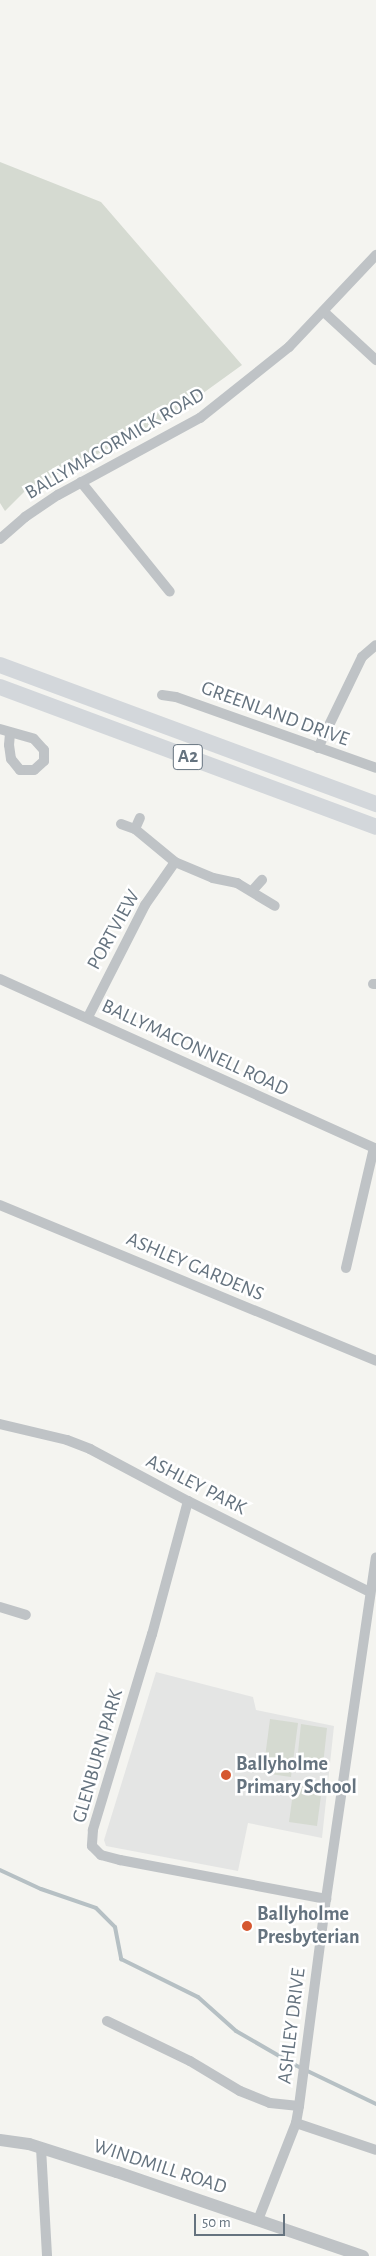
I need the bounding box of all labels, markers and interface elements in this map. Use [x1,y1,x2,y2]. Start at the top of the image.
street label: BALLYMACORMICK ROAD [21,383,209,505]
street label: GREENLAND DRIVE [198,676,352,752]
road number: A2 [172,740,204,774]
street label: PORTVIEW [82,886,146,974]
street label: BALLYMACONNELL ROAD [98,994,292,1102]
street label: ASHLEY GARDENS [123,1227,267,1307]
street label: ASHLEY PARK [142,1449,250,1521]
street label: GLENBURN PARK [67,1686,129,1826]
place label: Ballyholme Primary School [236,1752,357,1799]
marker: Ballyholme Primary School [220,1769,232,1781]
place label: Ballyholme Presbyterian [257,1902,359,1949]
marker: Ballyholme Presbyterian [241,1920,253,1932]
street label: ASHLEY DRIVE [273,1967,311,2085]
street label: WINDMILL ROAD [90,2134,230,2200]
scale bar [196,2204,287,2236]
text: 50 m [202,2215,231,2230]

